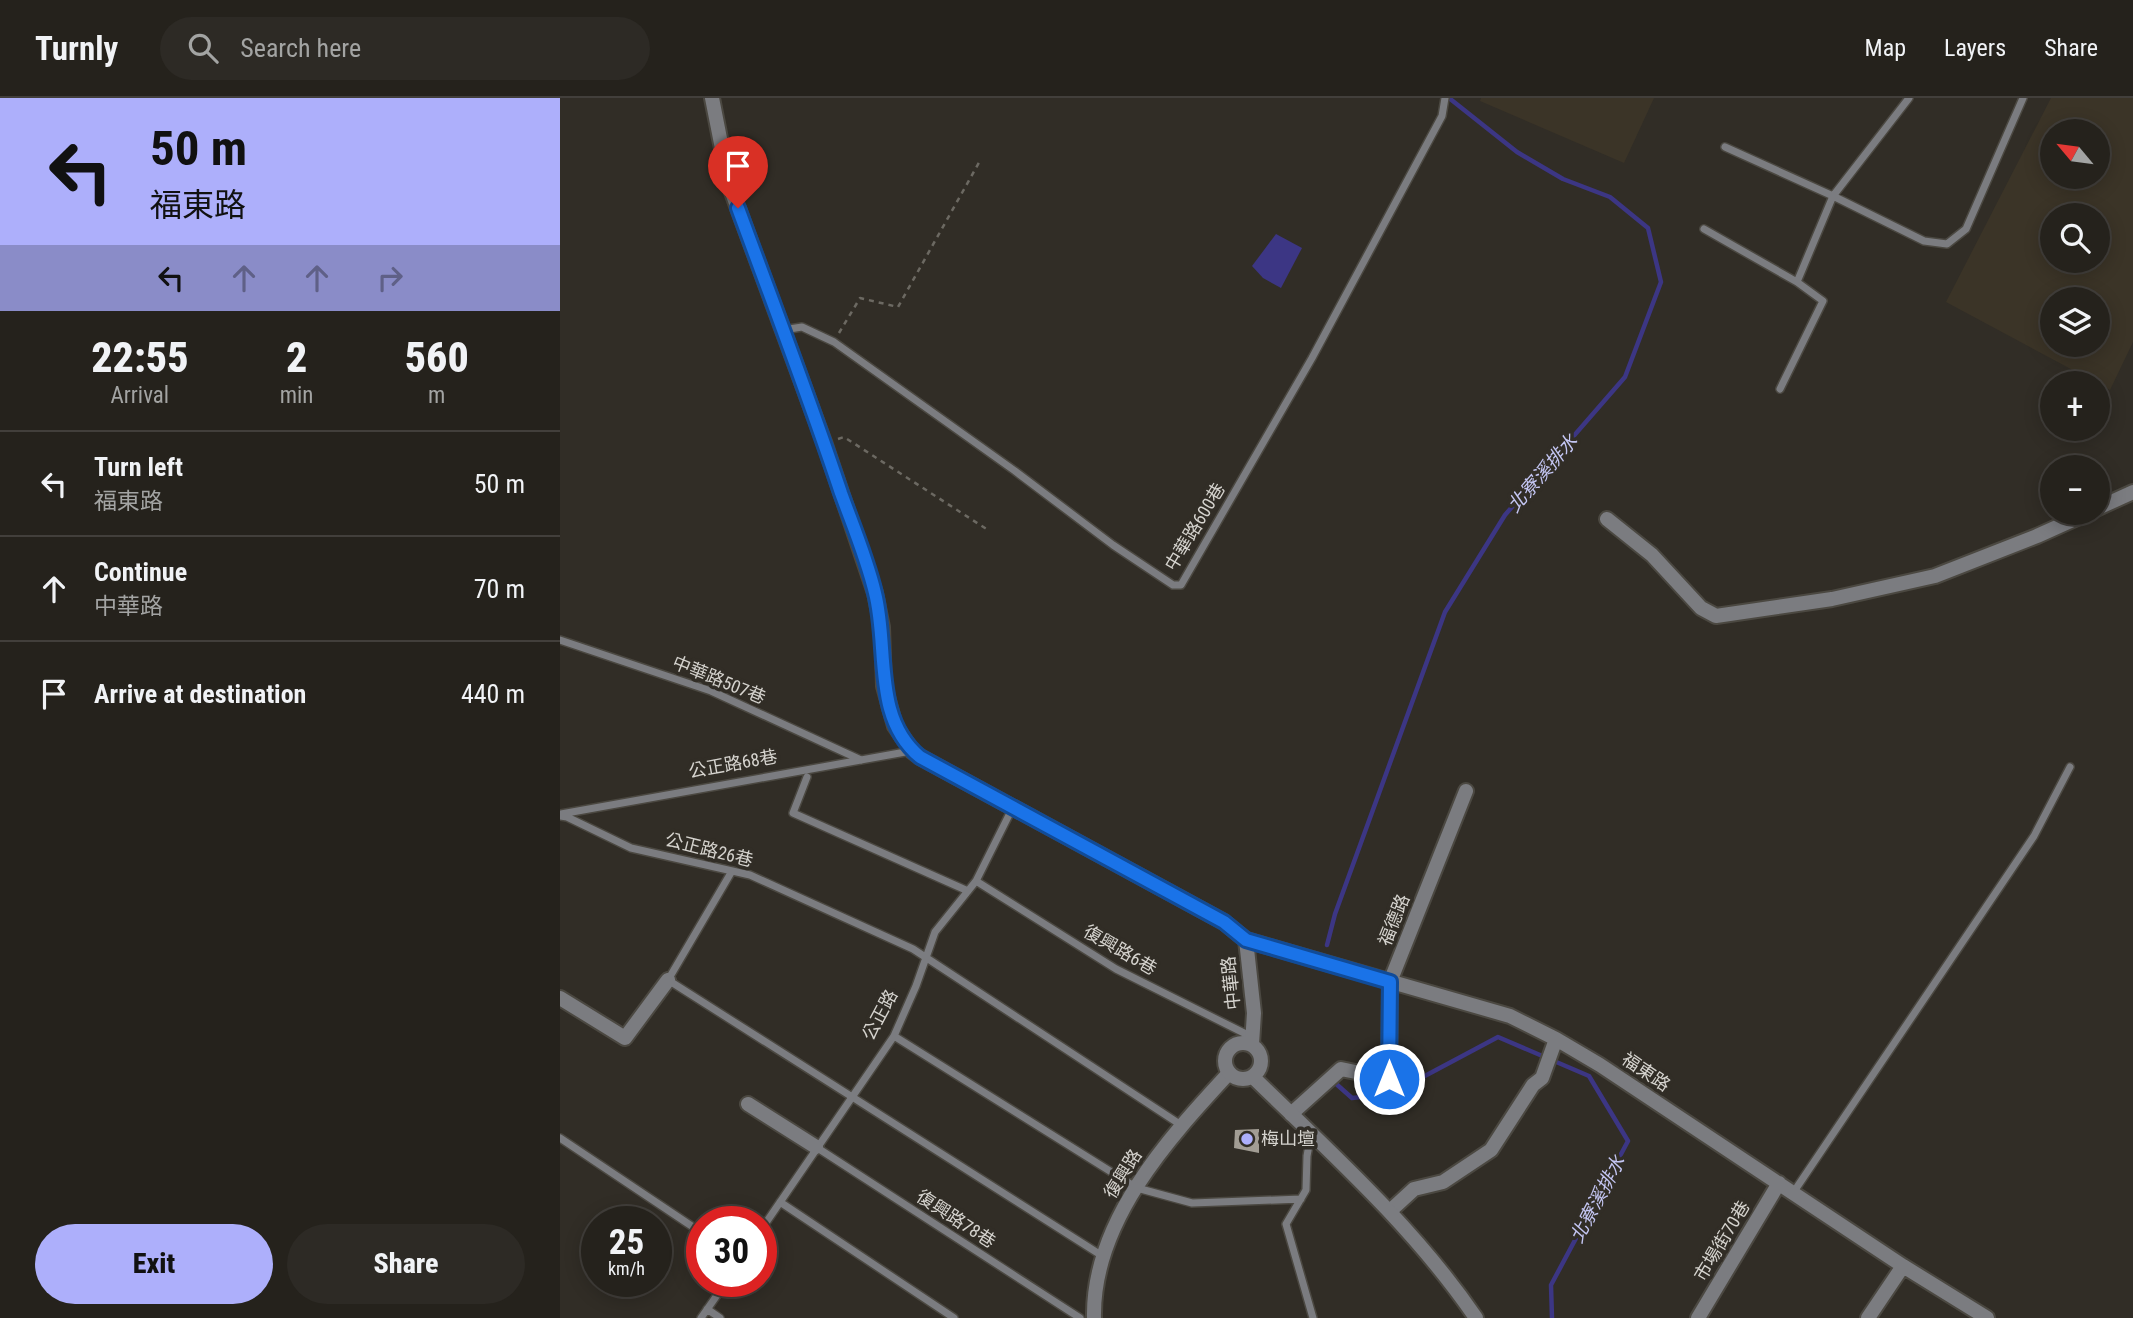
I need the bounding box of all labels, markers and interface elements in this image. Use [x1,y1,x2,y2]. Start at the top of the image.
search box [160,17,650,80]
text: Turnly [35,29,118,68]
icon: search [184,29,222,67]
text: Search here [240,33,361,63]
text: Map [1865,34,1906,62]
text: Layers [1944,34,2006,62]
text: Share [2044,34,2098,62]
north arrow [2040,119,2110,189]
map controls [2040,119,2110,525]
text: 50 m [150,120,247,177]
icon: left [35,126,126,217]
pin [708,136,768,208]
icon: arrive [719,147,757,185]
text: 福東路 [150,186,246,224]
button: search [2040,203,2110,273]
icon: left [152,259,190,297]
icon: ahead [225,259,263,297]
icon: ahead [298,259,336,297]
icon: right [371,259,409,297]
button: layers [2040,287,2110,357]
text: 22:55 [91,333,188,382]
text: 2 [286,333,307,382]
text: 560 [405,333,469,382]
button: + [2040,371,2110,441]
text: Arrival [111,382,169,409]
text: min [280,382,313,409]
text: m [428,382,445,409]
water label: 北寮溪排水 [1503,429,1583,517]
text: Turn left [94,452,183,482]
button: − [2040,455,2110,525]
icon: left [35,465,73,503]
text: 50 m [474,469,525,499]
street label: 中華路600巷 [1160,479,1229,574]
text: 福東路 [94,488,163,515]
text: Continue [94,557,187,587]
icon: ahead [35,570,73,608]
text: 70 m [474,574,525,604]
text: 中華路 [94,593,163,620]
street label: 中華路507巷 [670,651,769,708]
icon: arrive [35,675,73,713]
text: Arrive at destination [94,679,306,709]
text: 440 m [461,679,525,709]
street label: 公正路68巷 [687,745,779,782]
street label: 公正路26巷 [663,828,755,871]
street label: 福德路 [1374,891,1413,949]
street label: 復興路6巷 [1080,920,1161,979]
street label: 中華路 [1217,955,1244,1011]
street label: 公正路 [858,986,902,1044]
position arrow [1352,1042,1426,1116]
street label: 福東路 [1618,1048,1675,1095]
place label: 梅山壇 [1261,1128,1315,1149]
marker: 梅山壇 [1239,1131,1255,1147]
street label: 復興路 [1099,1145,1146,1202]
water label: 北寮溪排水 [1565,1151,1630,1247]
street label: 復興路78巷 [913,1185,1000,1252]
street label: 市場街70巷 [1689,1197,1754,1285]
speed limit sign: 30 [686,1206,777,1297]
text: 25 [609,1222,644,1263]
button: Exit [35,1224,273,1304]
button: Share [287,1224,525,1304]
text: km/h [608,1258,645,1279]

